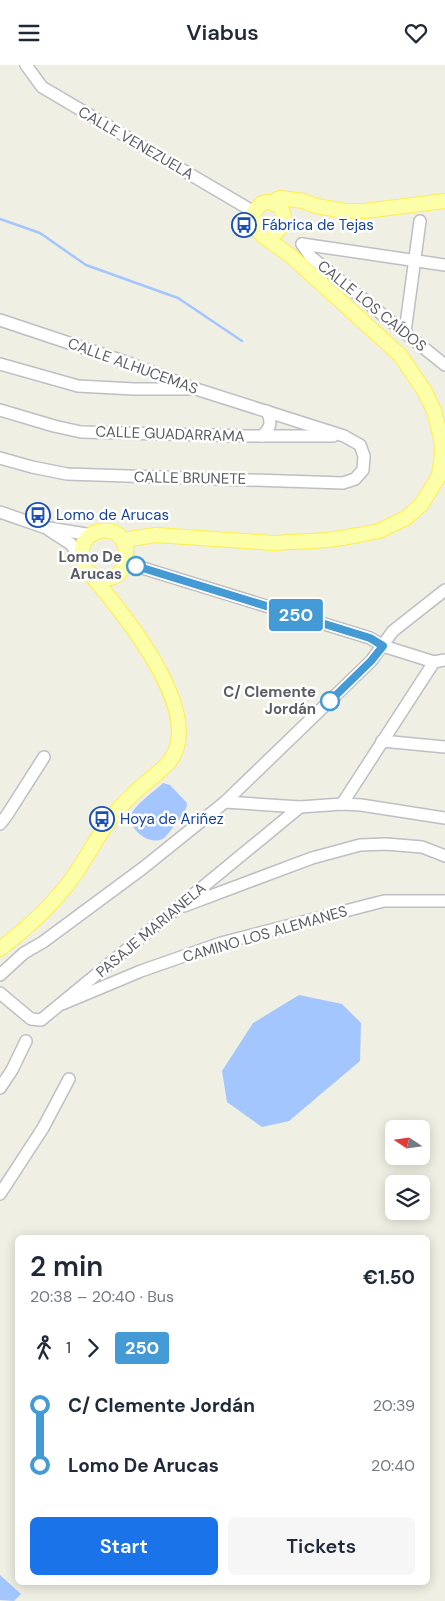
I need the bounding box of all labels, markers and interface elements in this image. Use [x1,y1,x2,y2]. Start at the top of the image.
text: Viabus [186,18,259,47]
icon: menu [15,19,43,47]
icon: heart [402,19,430,47]
street label: CALLE VENEZUELA [75,102,197,184]
bus stop icon: Fábrica de Tejas [231,212,257,238]
place label: Fábrica de Tejas [262,215,374,235]
street label: CALLE LOS CAÍDOS [313,256,431,356]
street label: CALLE ALHUCEMAS [65,333,201,399]
street label: CALLE GUADARRAMA [95,421,245,447]
street label: CALLE BRUNETE [134,467,246,489]
bus stop icon: Lomo de Arucas [25,502,51,528]
place label: Lomo de Arucas [56,505,169,525]
place label: Lomo De Arucas [58,547,122,584]
marker: Lomo De Arucas [126,556,146,576]
line badge: 250 [267,599,325,631]
text: 250 [279,603,313,627]
place label: C/ Clemente Jordán [223,682,316,719]
marker: C/ Clemente Jordán [320,691,340,711]
bus stop icon: Hoya de Ariñez [89,806,115,832]
place label: Hoya de Ariñez [120,809,224,829]
street label: PASAJE MARIANELA [92,878,210,982]
street label: CAMINO LOS ALEMANES [180,901,350,967]
north arrow [385,1120,430,1165]
map controls [385,1120,430,1220]
button: layers [385,1175,430,1220]
text: 2 min [30,1248,103,1285]
text: €1.50 [363,1265,415,1290]
text: 20:38 – 20:40 · Bus [30,1286,174,1307]
icon: walk [30,1334,58,1362]
icon: forward [79,1334,107,1362]
text: 250 [125,1336,159,1360]
text: 1 [66,1337,71,1358]
text: C/ Clemente Jordán [68,1393,255,1418]
text: 20:39 [373,1395,415,1416]
text: Lomo De Arucas [68,1453,219,1478]
text: 20:40 [371,1455,415,1476]
button: Start [30,1517,218,1575]
button: Tickets [228,1517,415,1575]

